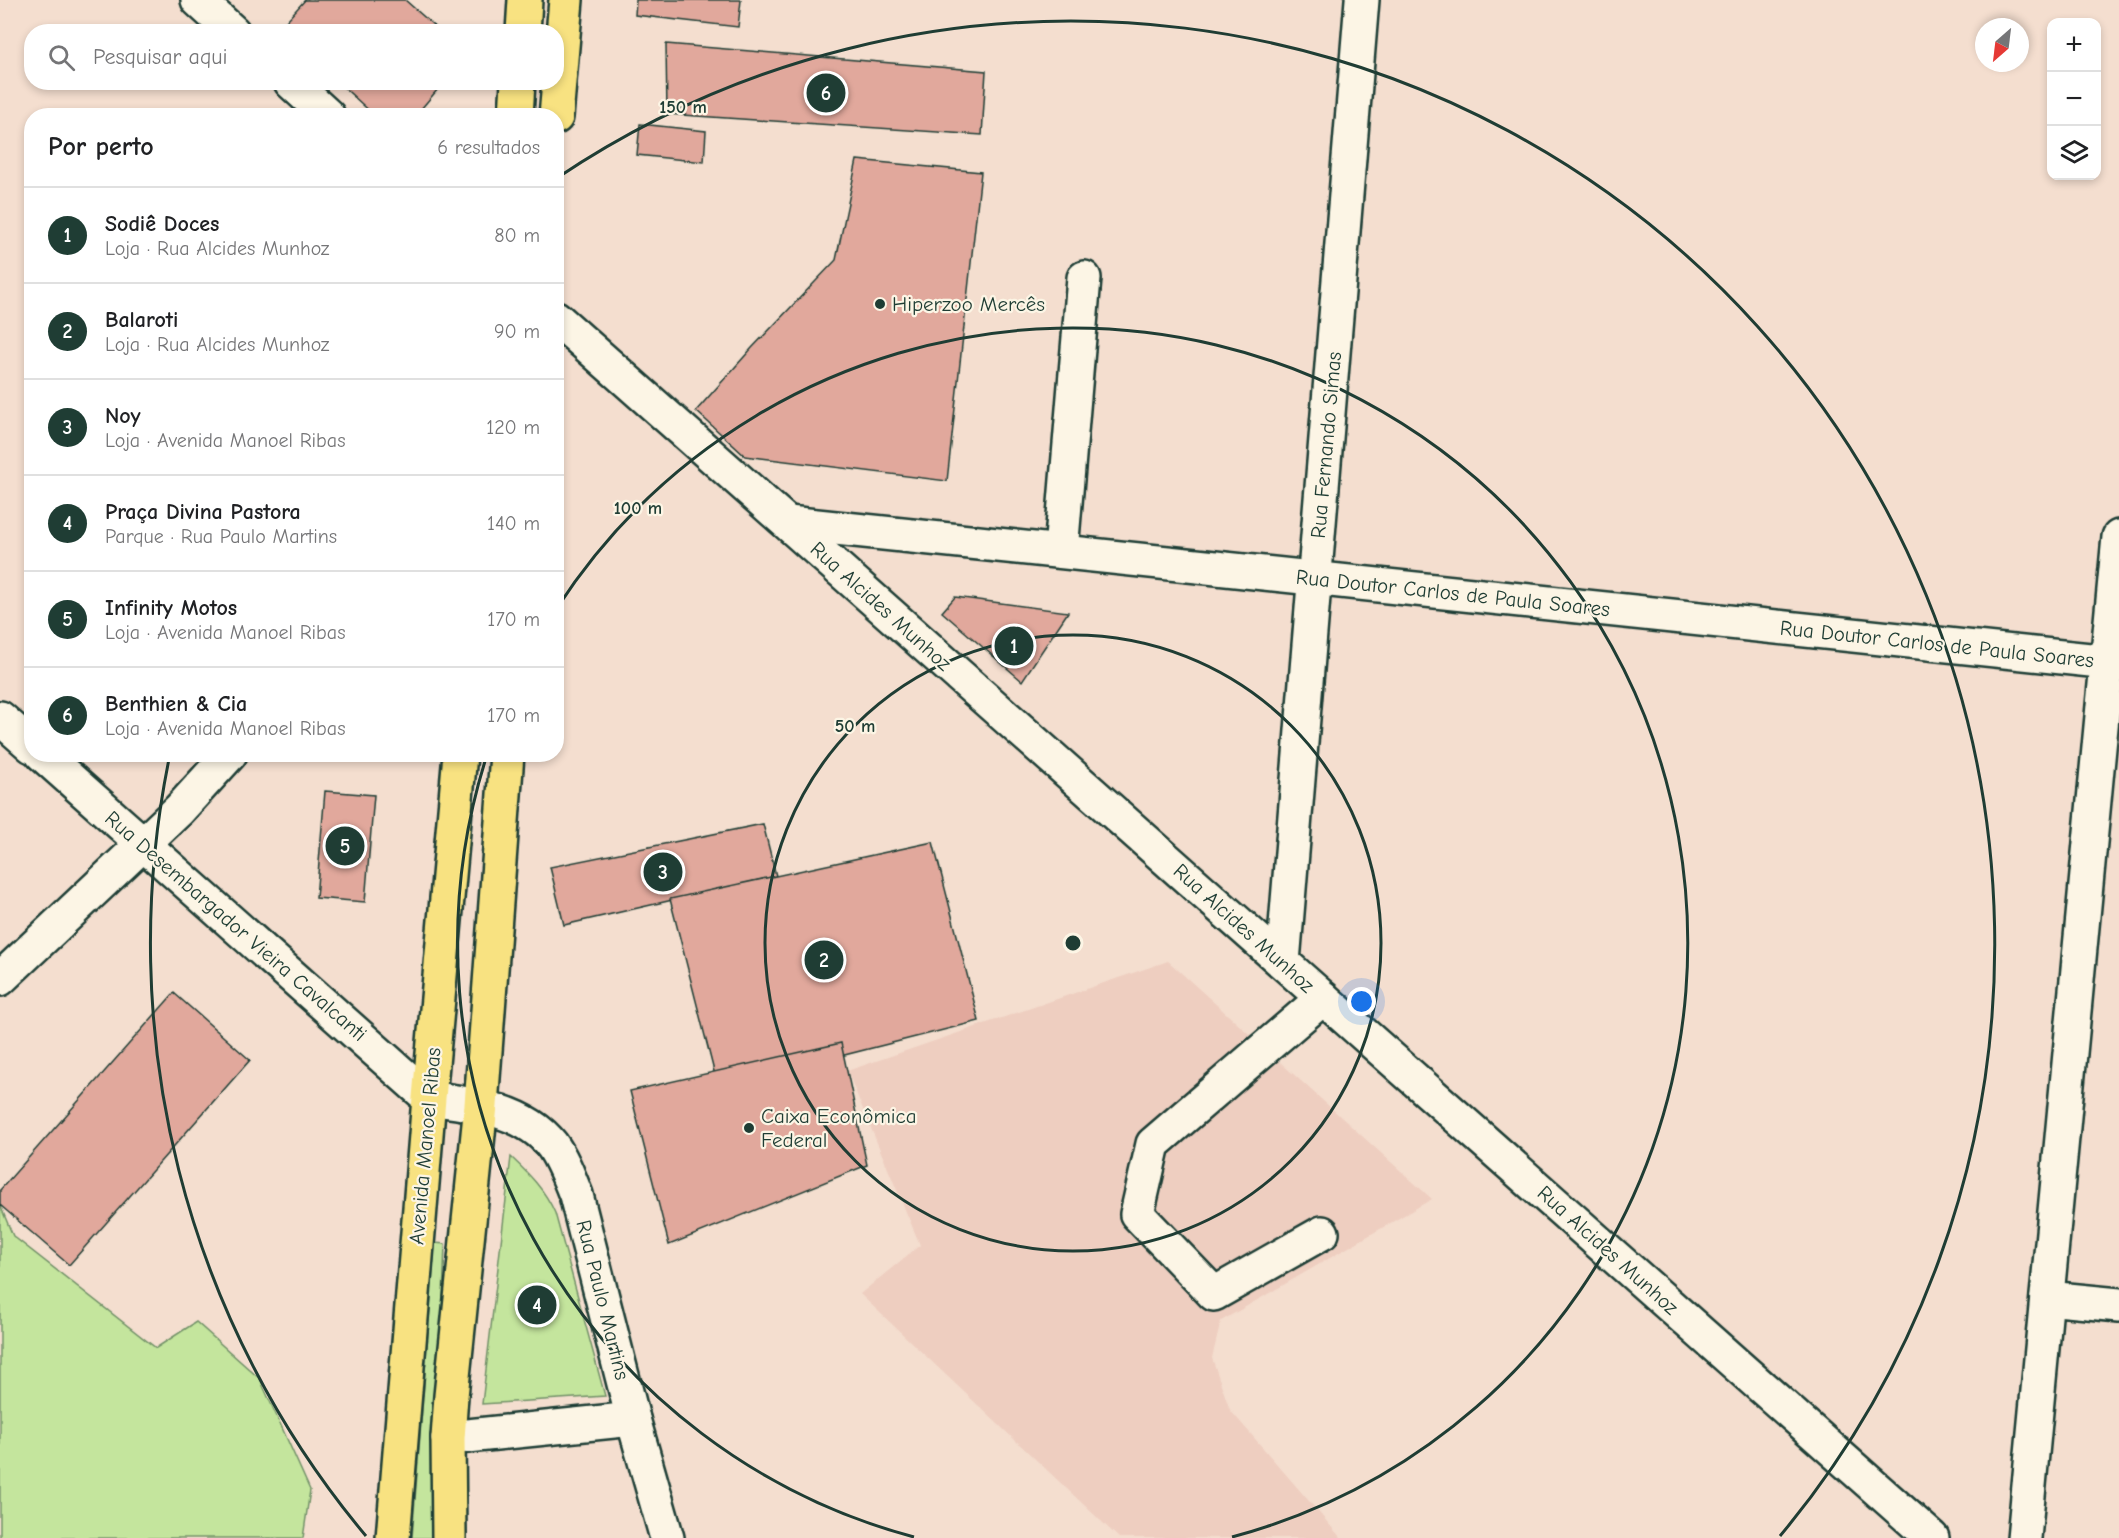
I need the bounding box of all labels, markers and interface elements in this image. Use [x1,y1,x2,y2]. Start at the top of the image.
north arrow [1975,18,2029,72]
map controls [2047,18,2101,180]
button: + [2047,18,2101,72]
search box [24,24,564,90]
icon: search [45,41,78,74]
text: Pesquisar aqui [93,44,228,70]
pin: 6 [806,70,846,116]
button: − [2047,72,2101,126]
text: 150 m [659,97,707,118]
button: layers [2047,126,2101,180]
text: Por perto [48,132,154,162]
text: 6 resultados [437,136,540,159]
text: Sodiê Doces [105,211,219,237]
text: 1 [64,224,71,247]
text: 80 m [494,224,540,247]
text: Loja · Rua Alcides Munhoz [105,237,329,260]
place label: Hiperzoo Mercês [892,292,1045,316]
marker: Hiperzoo Mercês [873,297,887,311]
text: Balaroti [105,307,178,333]
text: 2 [63,320,72,343]
text: 90 m [494,320,540,343]
text: Loja · Rua Alcides Munhoz [105,333,329,356]
street label: Rua Fernando Simas [1306,351,1346,539]
text: Noy [105,403,141,429]
text: 3 [63,416,72,439]
text: 120 m [486,416,540,439]
text: Loja · Avenida Manoel Ribas [105,429,345,452]
text: 100 m [614,498,662,519]
text: Praça Divina Pastora [105,499,301,525]
text: 4 [63,512,72,535]
text: 140 m [487,512,540,535]
text: Parque · Rua Paulo Martins [105,525,337,548]
street label: Rua Alcides Munhoz [806,537,956,675]
street label: Rua Doutor Carlos de Paula Soares [1295,565,1611,621]
text: Infinity Motos [105,595,237,621]
text: 5 [62,608,73,631]
text: 170 m [487,608,540,631]
street label: Rua Doutor Carlos de Paula Soares [1779,616,2095,672]
text: Loja · Avenida Manoel Ribas [105,621,345,644]
pin: 1 [994,624,1034,668]
text: Benthien & Cia [105,691,247,717]
text: 6 [62,704,73,727]
text: 170 m [487,704,540,727]
text: 50 m [835,716,875,737]
text: Loja · Avenida Manoel Ribas [105,717,345,740]
street label: Rua Desembargador Vieira Cavalcanti [100,806,372,1046]
pin: 5 [326,824,364,868]
pin: 3 [644,850,682,894]
street label: Rua Alcides Munhoz [1169,859,1319,997]
centre of rings [1063,933,1083,953]
pin: 2 [804,938,844,982]
your location [1347,987,1376,1016]
street label: Avenida Manoel Ribas [404,1046,446,1246]
place label: Caixa Econômica Federal [761,1104,917,1152]
marker: Caixa Econômica Federal [742,1121,756,1135]
street label: Rua Alcides Munhoz [1533,1181,1683,1319]
street label: Rua Paulo Martins [571,1217,635,1383]
pin: 4 [518,1282,556,1328]

